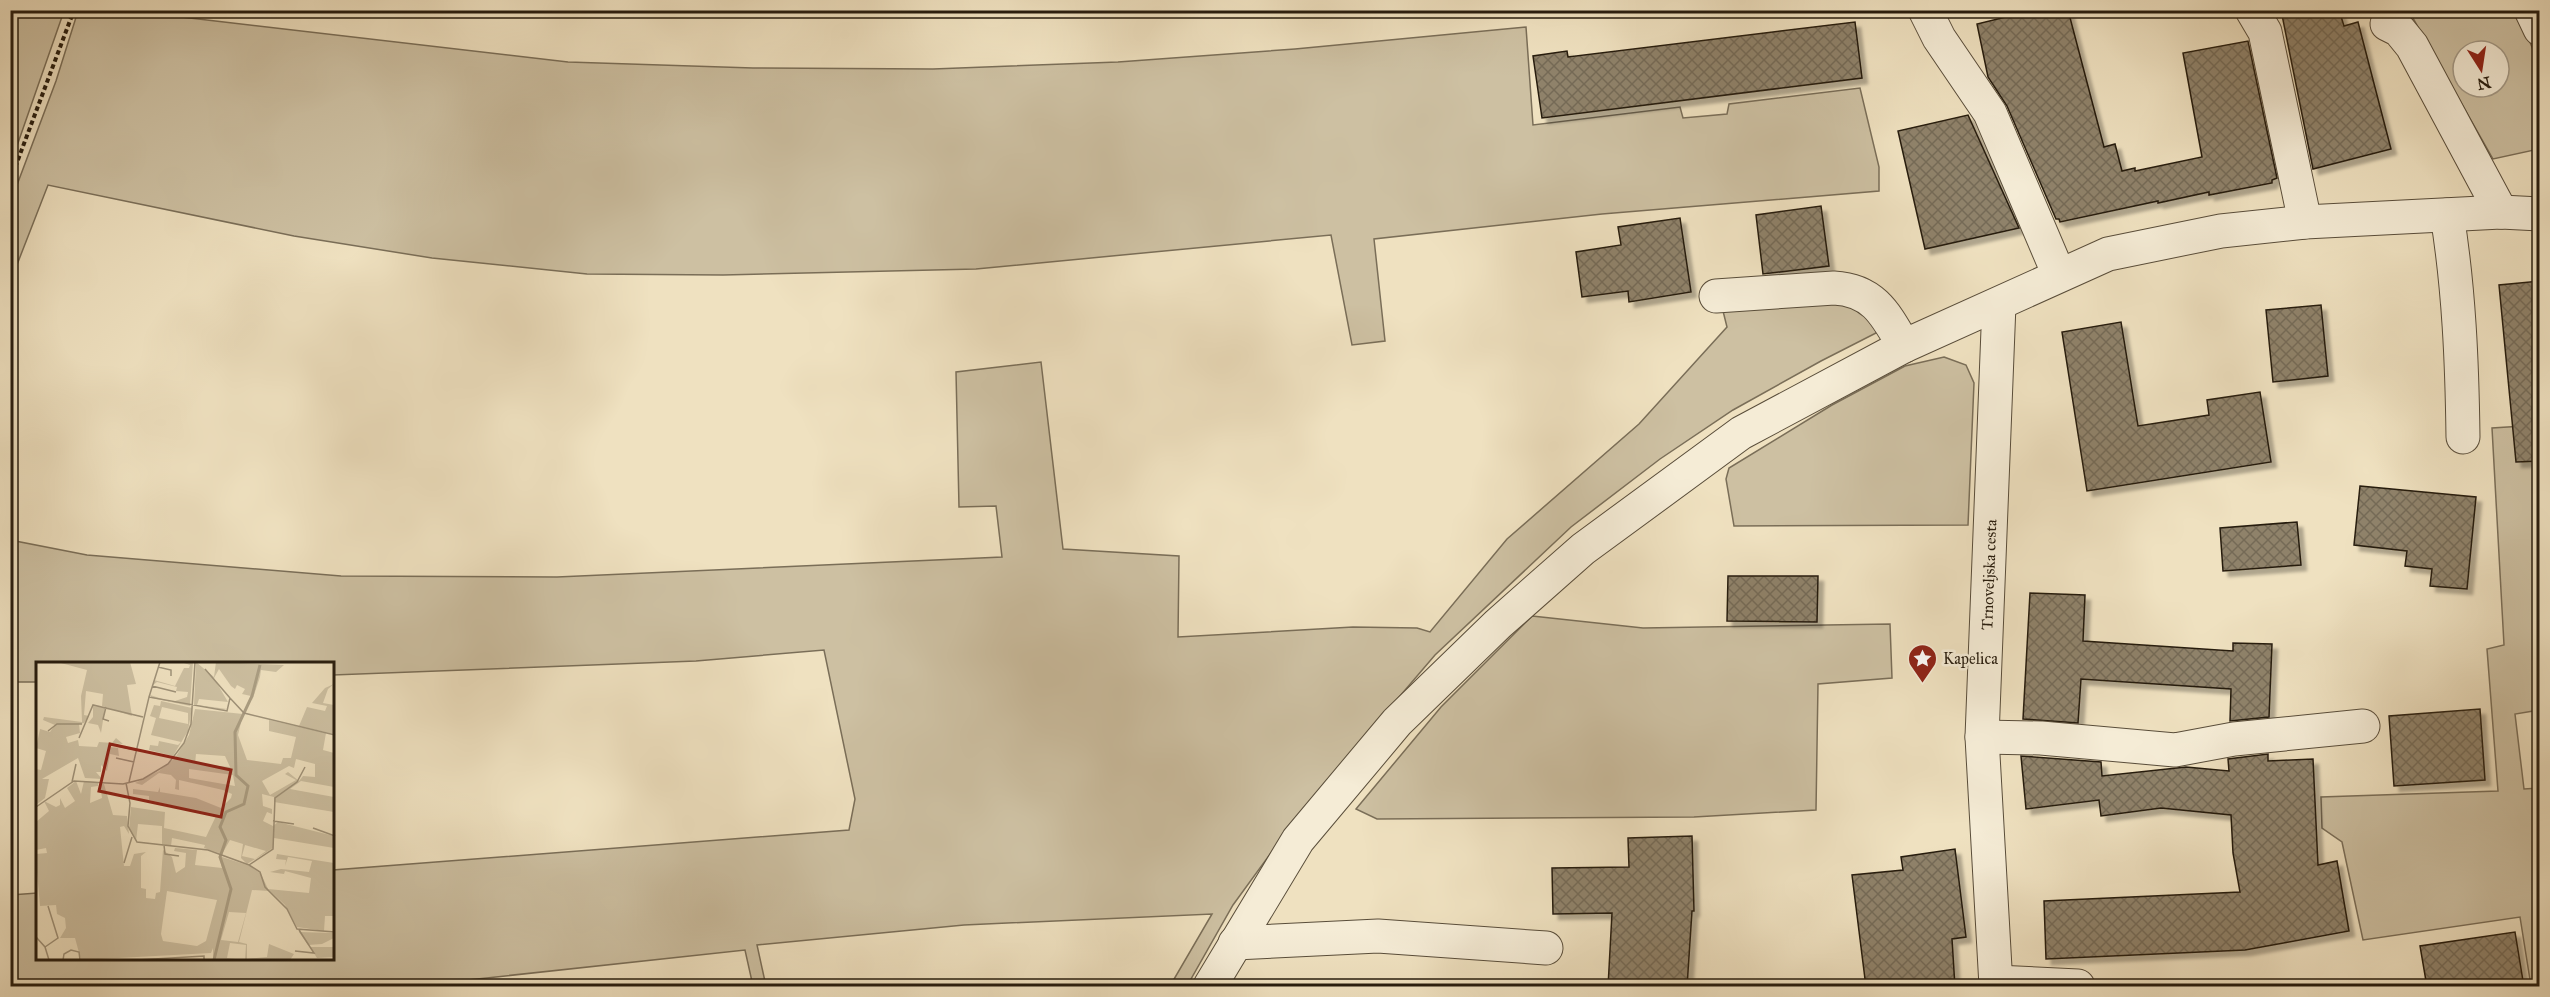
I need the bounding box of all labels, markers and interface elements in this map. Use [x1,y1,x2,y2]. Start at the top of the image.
north arrow [2451,39,2511,99]
text: N [2475,72,2493,94]
street label: Trnoveljska cesta [1977,519,2001,630]
place icon: Kapelica [1906,642,1938,684]
place label: Kapelica [1943,649,1998,668]
inset map [36,662,334,961]

